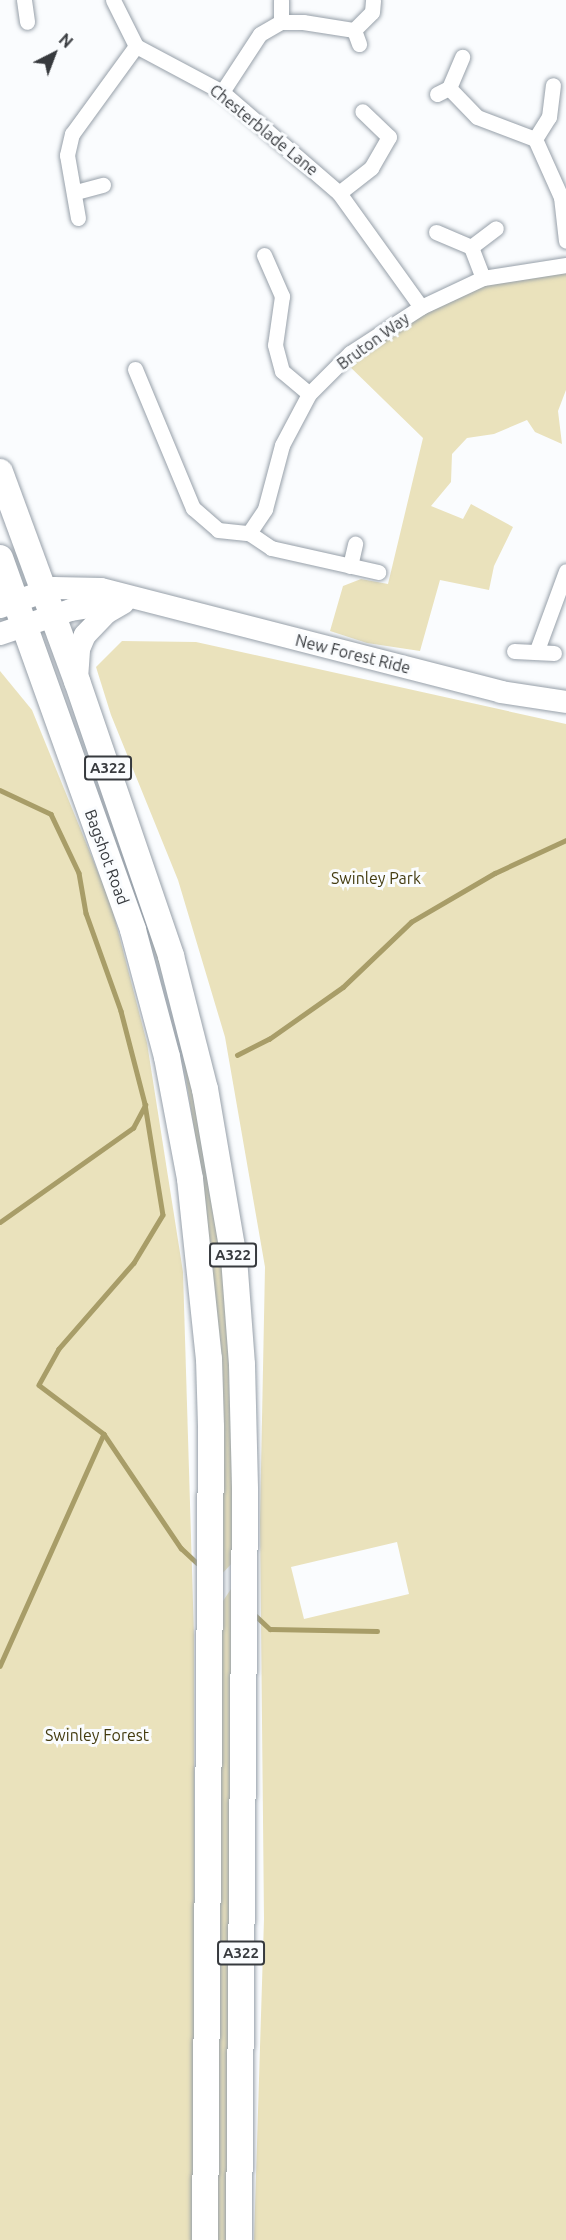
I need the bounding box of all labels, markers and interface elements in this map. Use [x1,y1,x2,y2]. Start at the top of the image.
north arrow [24,24,84,84]
text: N [56,30,77,51]
street label: Chesterblade Lane [206,80,322,180]
street label: Bruton Way [333,308,413,374]
street label: New Forest Ride [293,630,413,678]
road number: A322 [84,756,132,780]
street label: Bagshot Road [81,807,133,907]
park label: Swinley Park [331,868,421,888]
road number: A322 [209,1243,257,1267]
park label: Swinley Forest [45,1725,149,1745]
road number: A322 [217,1941,265,1965]

